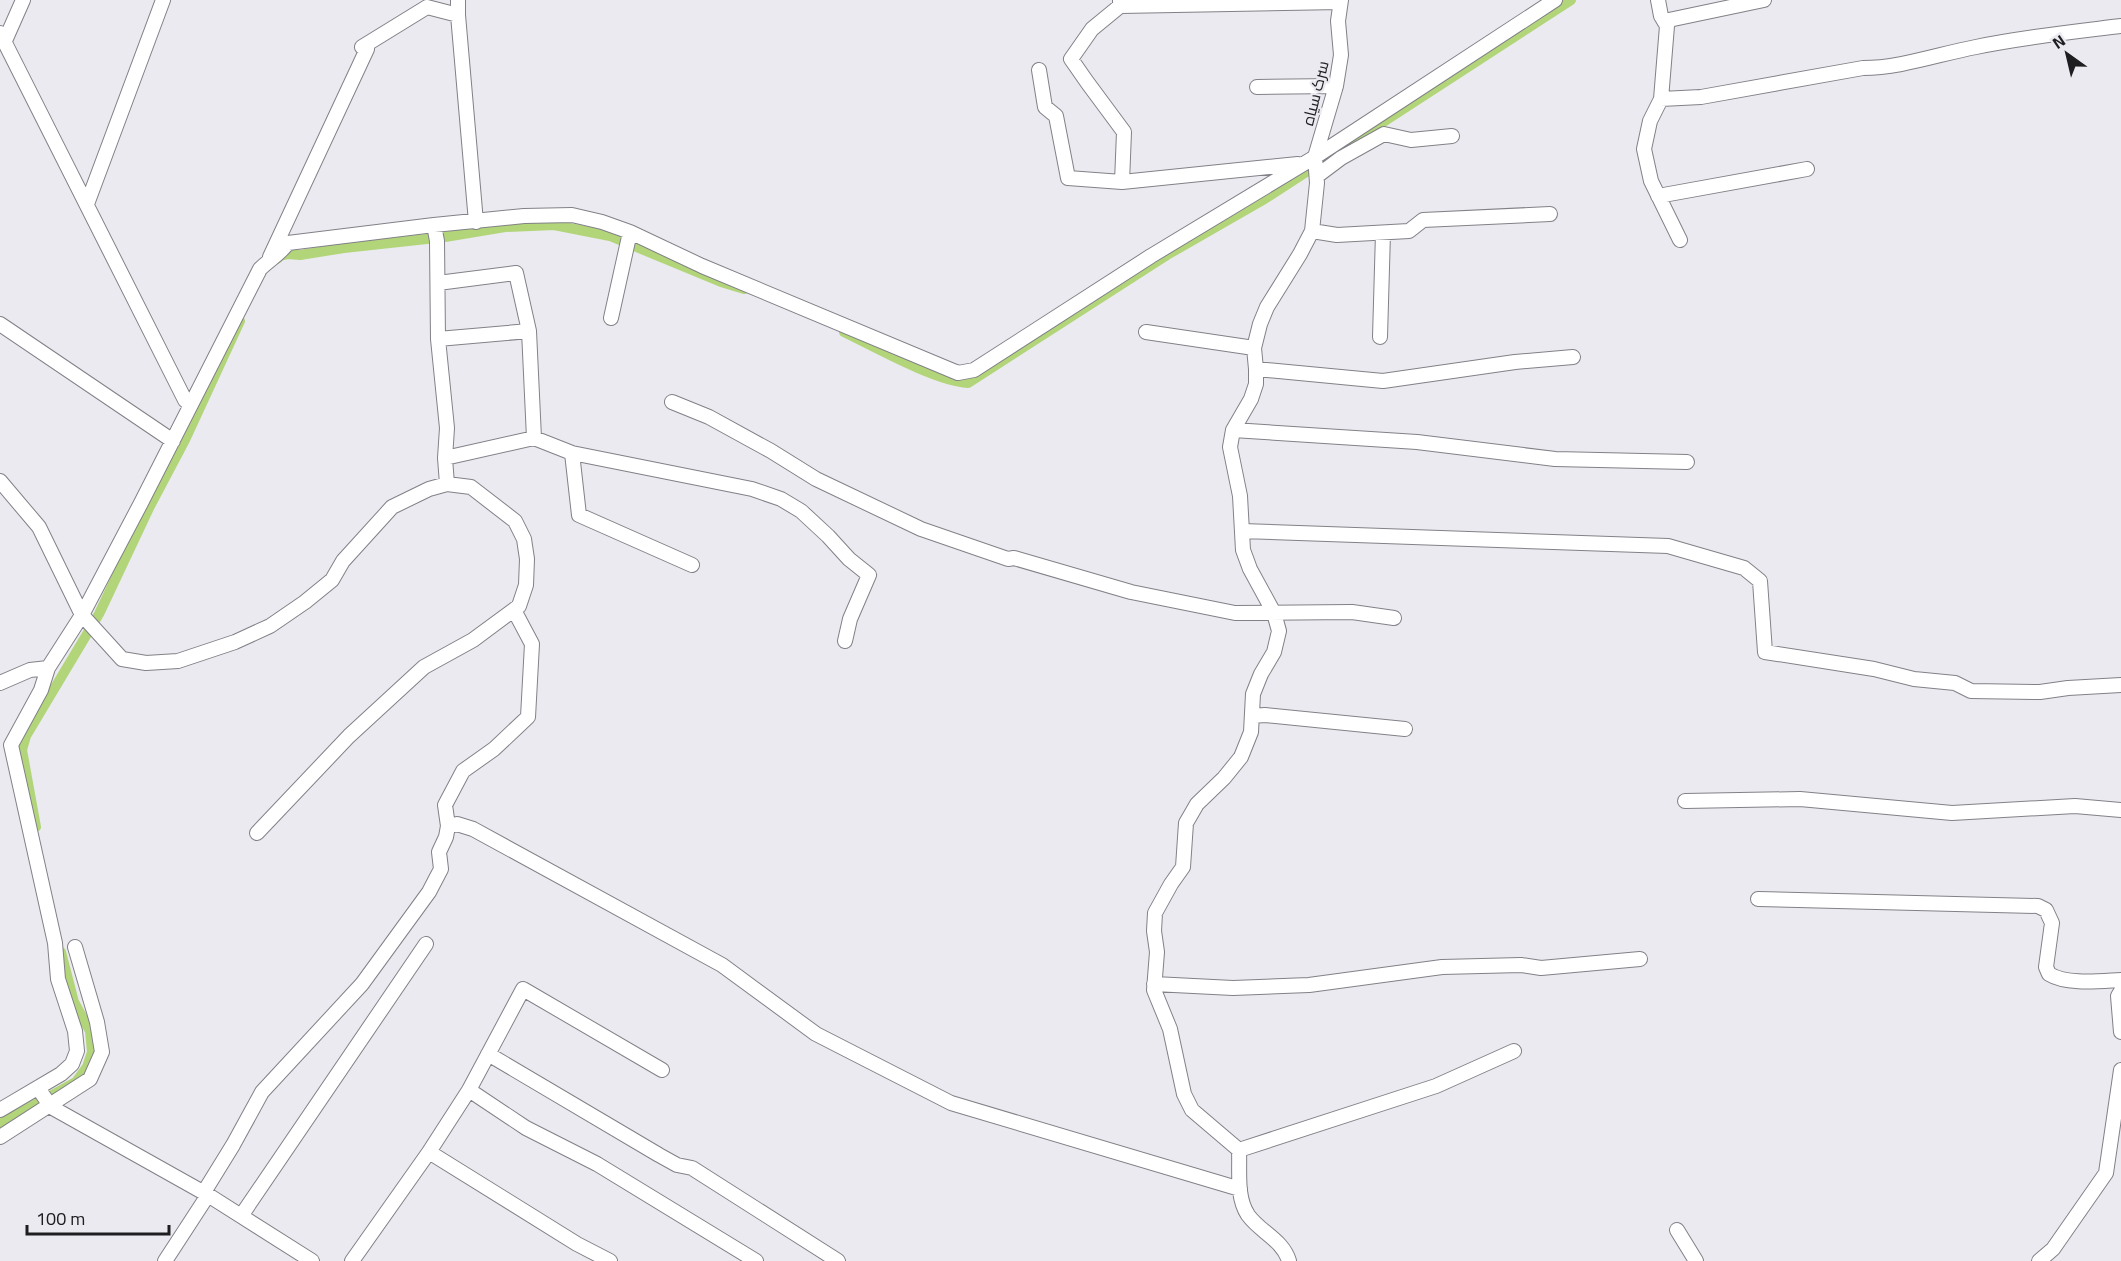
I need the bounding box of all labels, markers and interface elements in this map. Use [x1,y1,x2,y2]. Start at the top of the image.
north arrow [2037,24,2097,84]
text: N [2046,26,2072,57]
street label: سرک سیاه [1292,57,1338,129]
scale bar [27,1198,170,1236]
text: 100 m [36,1202,85,1235]

